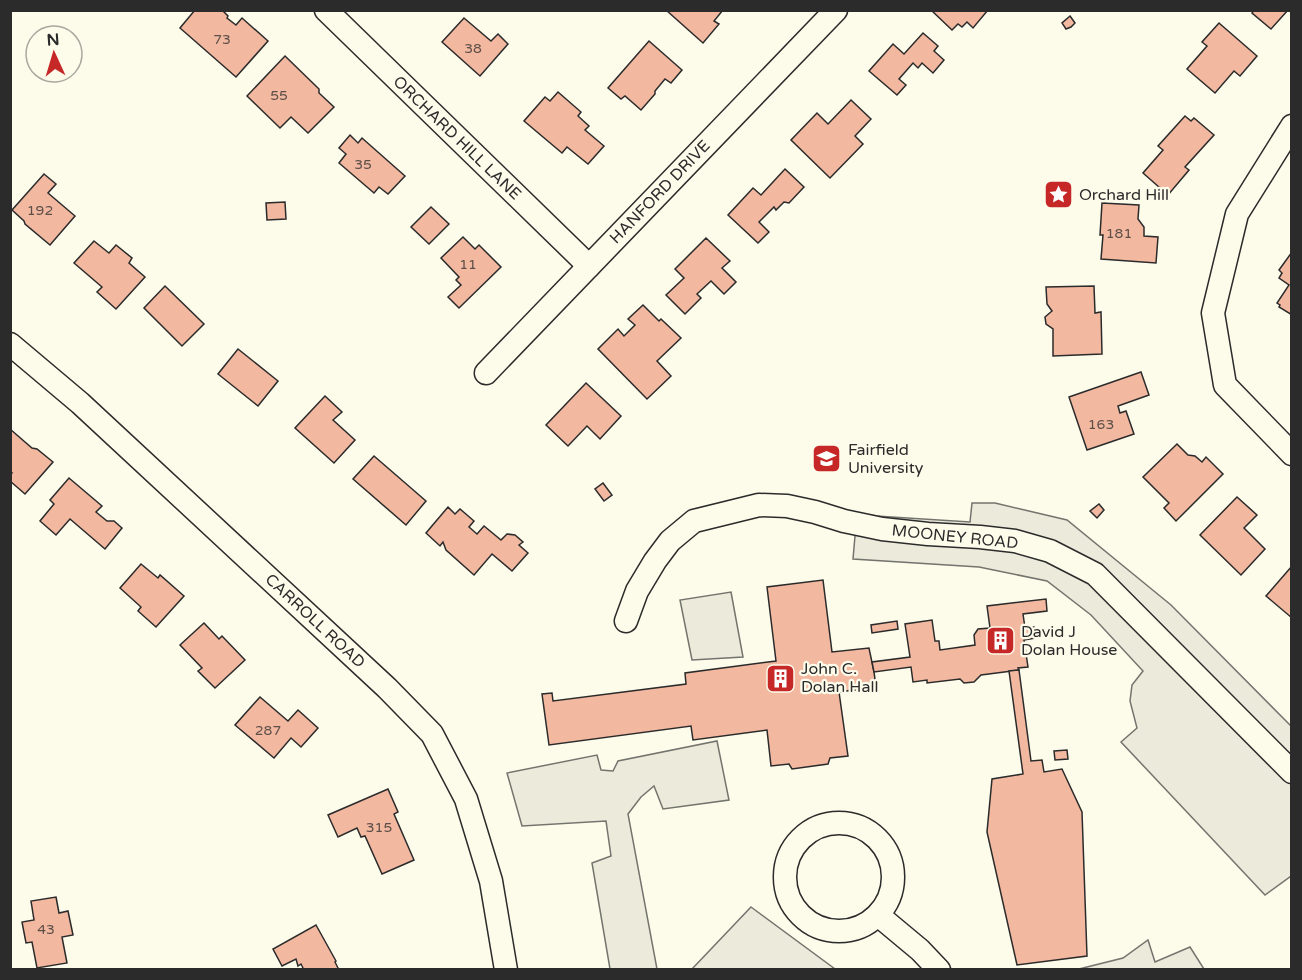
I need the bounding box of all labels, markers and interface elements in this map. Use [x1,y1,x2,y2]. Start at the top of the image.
north arrow [24,24,84,84]
text: N [46,30,60,50]
house number: 73 [213,31,231,48]
house number: 38 [464,40,482,57]
street label: ORCHARD HILL LANE [389,72,525,204]
house number: 55 [270,87,288,104]
street label: HANFORD DRIVE [606,136,714,248]
house number: 35 [354,156,372,173]
place icon: Orchard Hill [1042,179,1074,211]
place label: Orchard Hill [1079,185,1169,205]
house number: 192 [27,202,53,219]
house number: 181 [1106,225,1132,242]
house number: 11 [459,256,477,273]
house number: 163 [1088,416,1114,433]
place label: Fairfield University [848,440,924,478]
school or university icon: Fairfield University [811,443,843,475]
street label: MOONEY ROAD [891,520,1019,554]
street label: CARROLL ROAD [261,570,369,672]
place label: David J Dolan House [1021,622,1117,660]
building icon: David J Dolan House [984,625,1016,657]
place label: John C. Dolan Hall [801,659,878,697]
building icon: John C. Dolan Hall [764,662,796,694]
house number: 287 [255,722,281,739]
house number: 315 [366,819,392,836]
house number: 43 [37,921,55,938]

